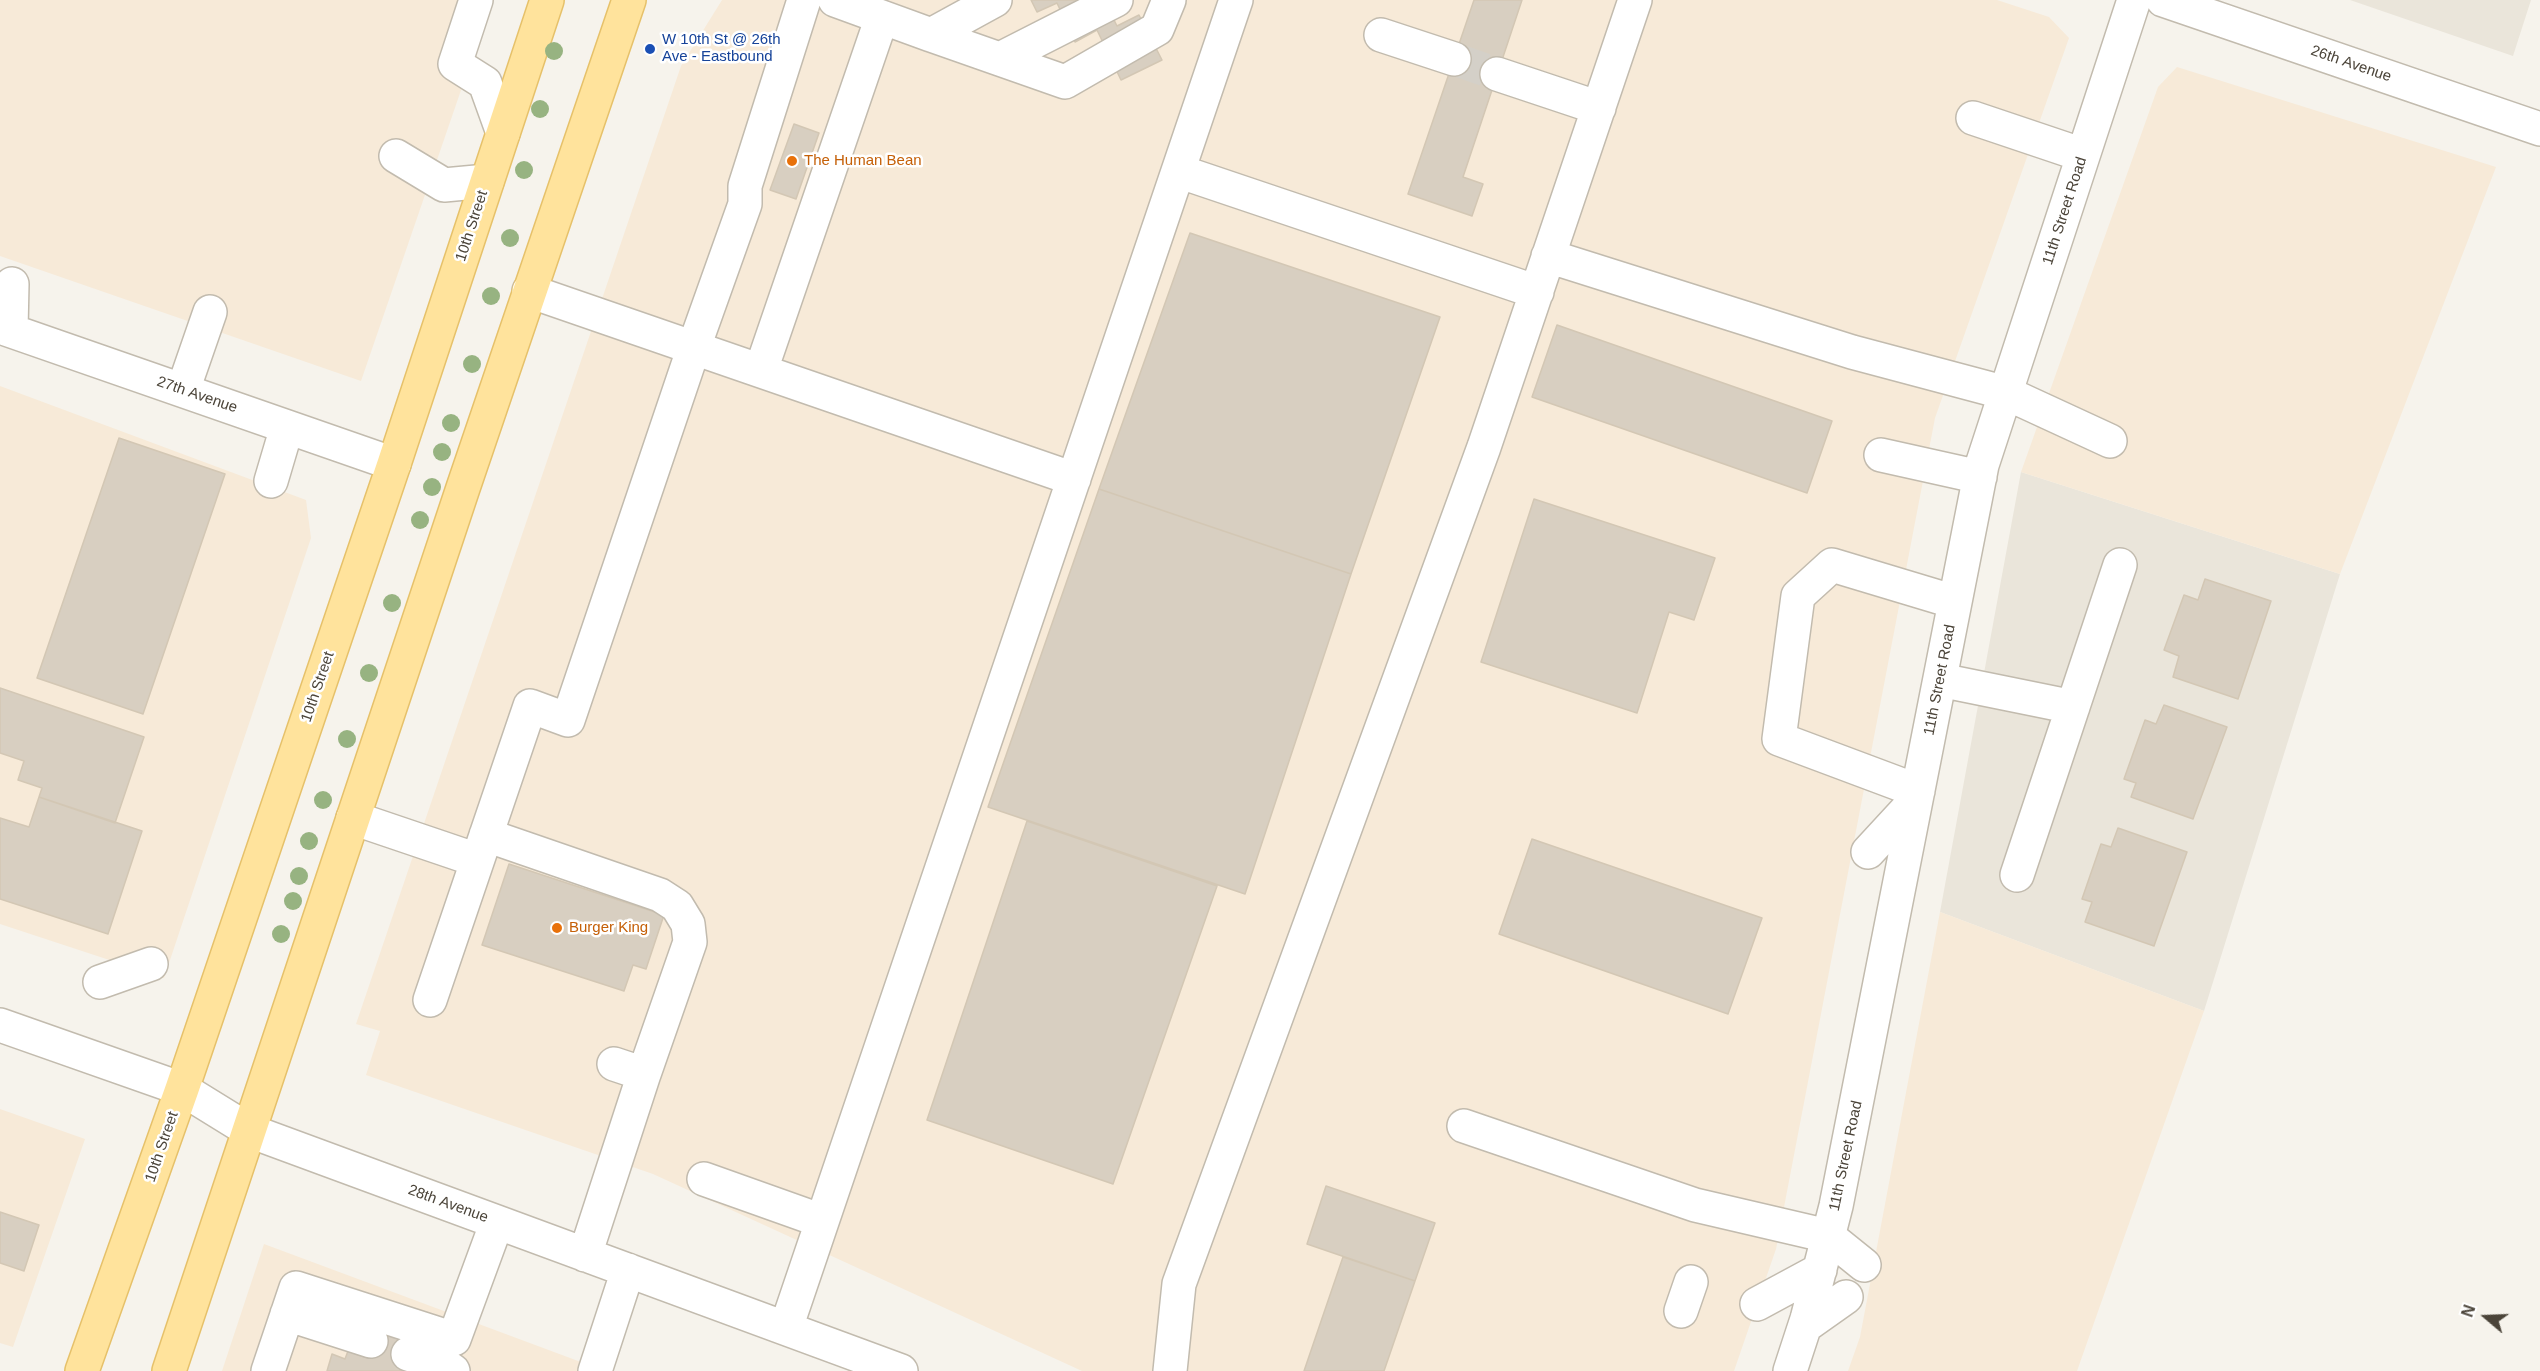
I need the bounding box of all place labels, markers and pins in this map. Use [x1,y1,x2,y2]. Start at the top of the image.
place label: W 10th St @ 26th Ave - Eastbound [662,31,781,66]
marker: W 10th St @ 26th Ave - Eastbound [643,42,657,56]
place label: The Human Bean [804,152,922,170]
marker: The Human Bean [785,154,799,168]
place label: Burger King [569,919,648,937]
marker: Burger King [550,921,564,935]

